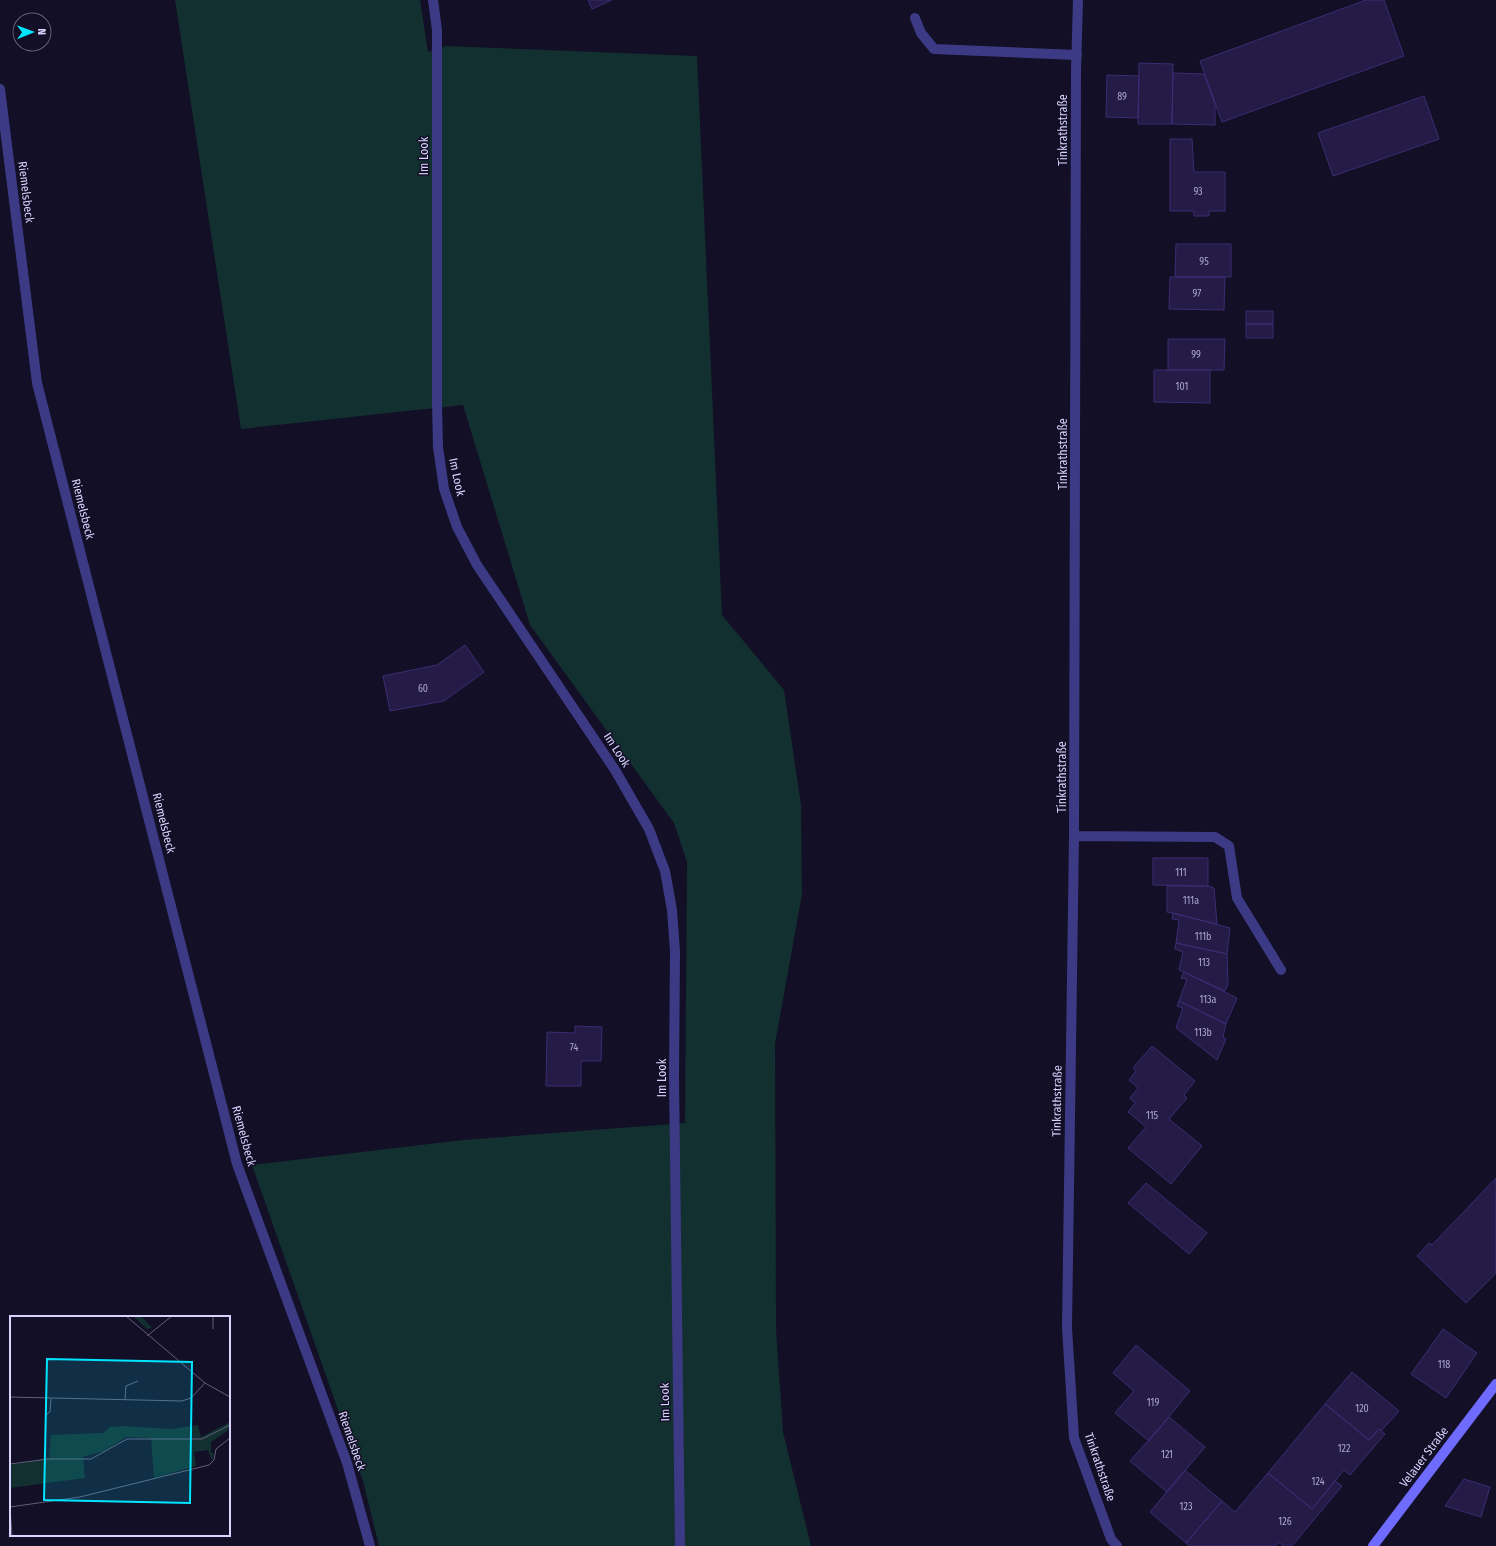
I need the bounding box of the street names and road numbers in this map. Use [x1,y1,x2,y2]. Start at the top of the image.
street label: Tinkrathstraße [1056,94,1070,166]
street label: Im Look [417,136,431,175]
street label: Riemelsbeck [15,160,37,224]
street label: Tinkrathstraße [1056,418,1070,490]
street label: Im Look [446,457,468,498]
street label: Riemelsbeck [69,477,97,541]
street label: Im Look [601,730,634,770]
street label: Tinkrathstraße [1055,741,1069,813]
street label: Riemelsbeck [150,791,178,855]
street label: Im Look [655,1058,669,1097]
street label: Tinkrathstraße [1049,1065,1065,1137]
street label: Riemelsbeck [229,1104,259,1168]
street label: Im Look [658,1382,672,1421]
street label: Riemelsbeck [335,1409,369,1473]
street label: Velauer Straße [1397,1424,1451,1490]
street label: Tinkrathstraße [1082,1431,1118,1503]

